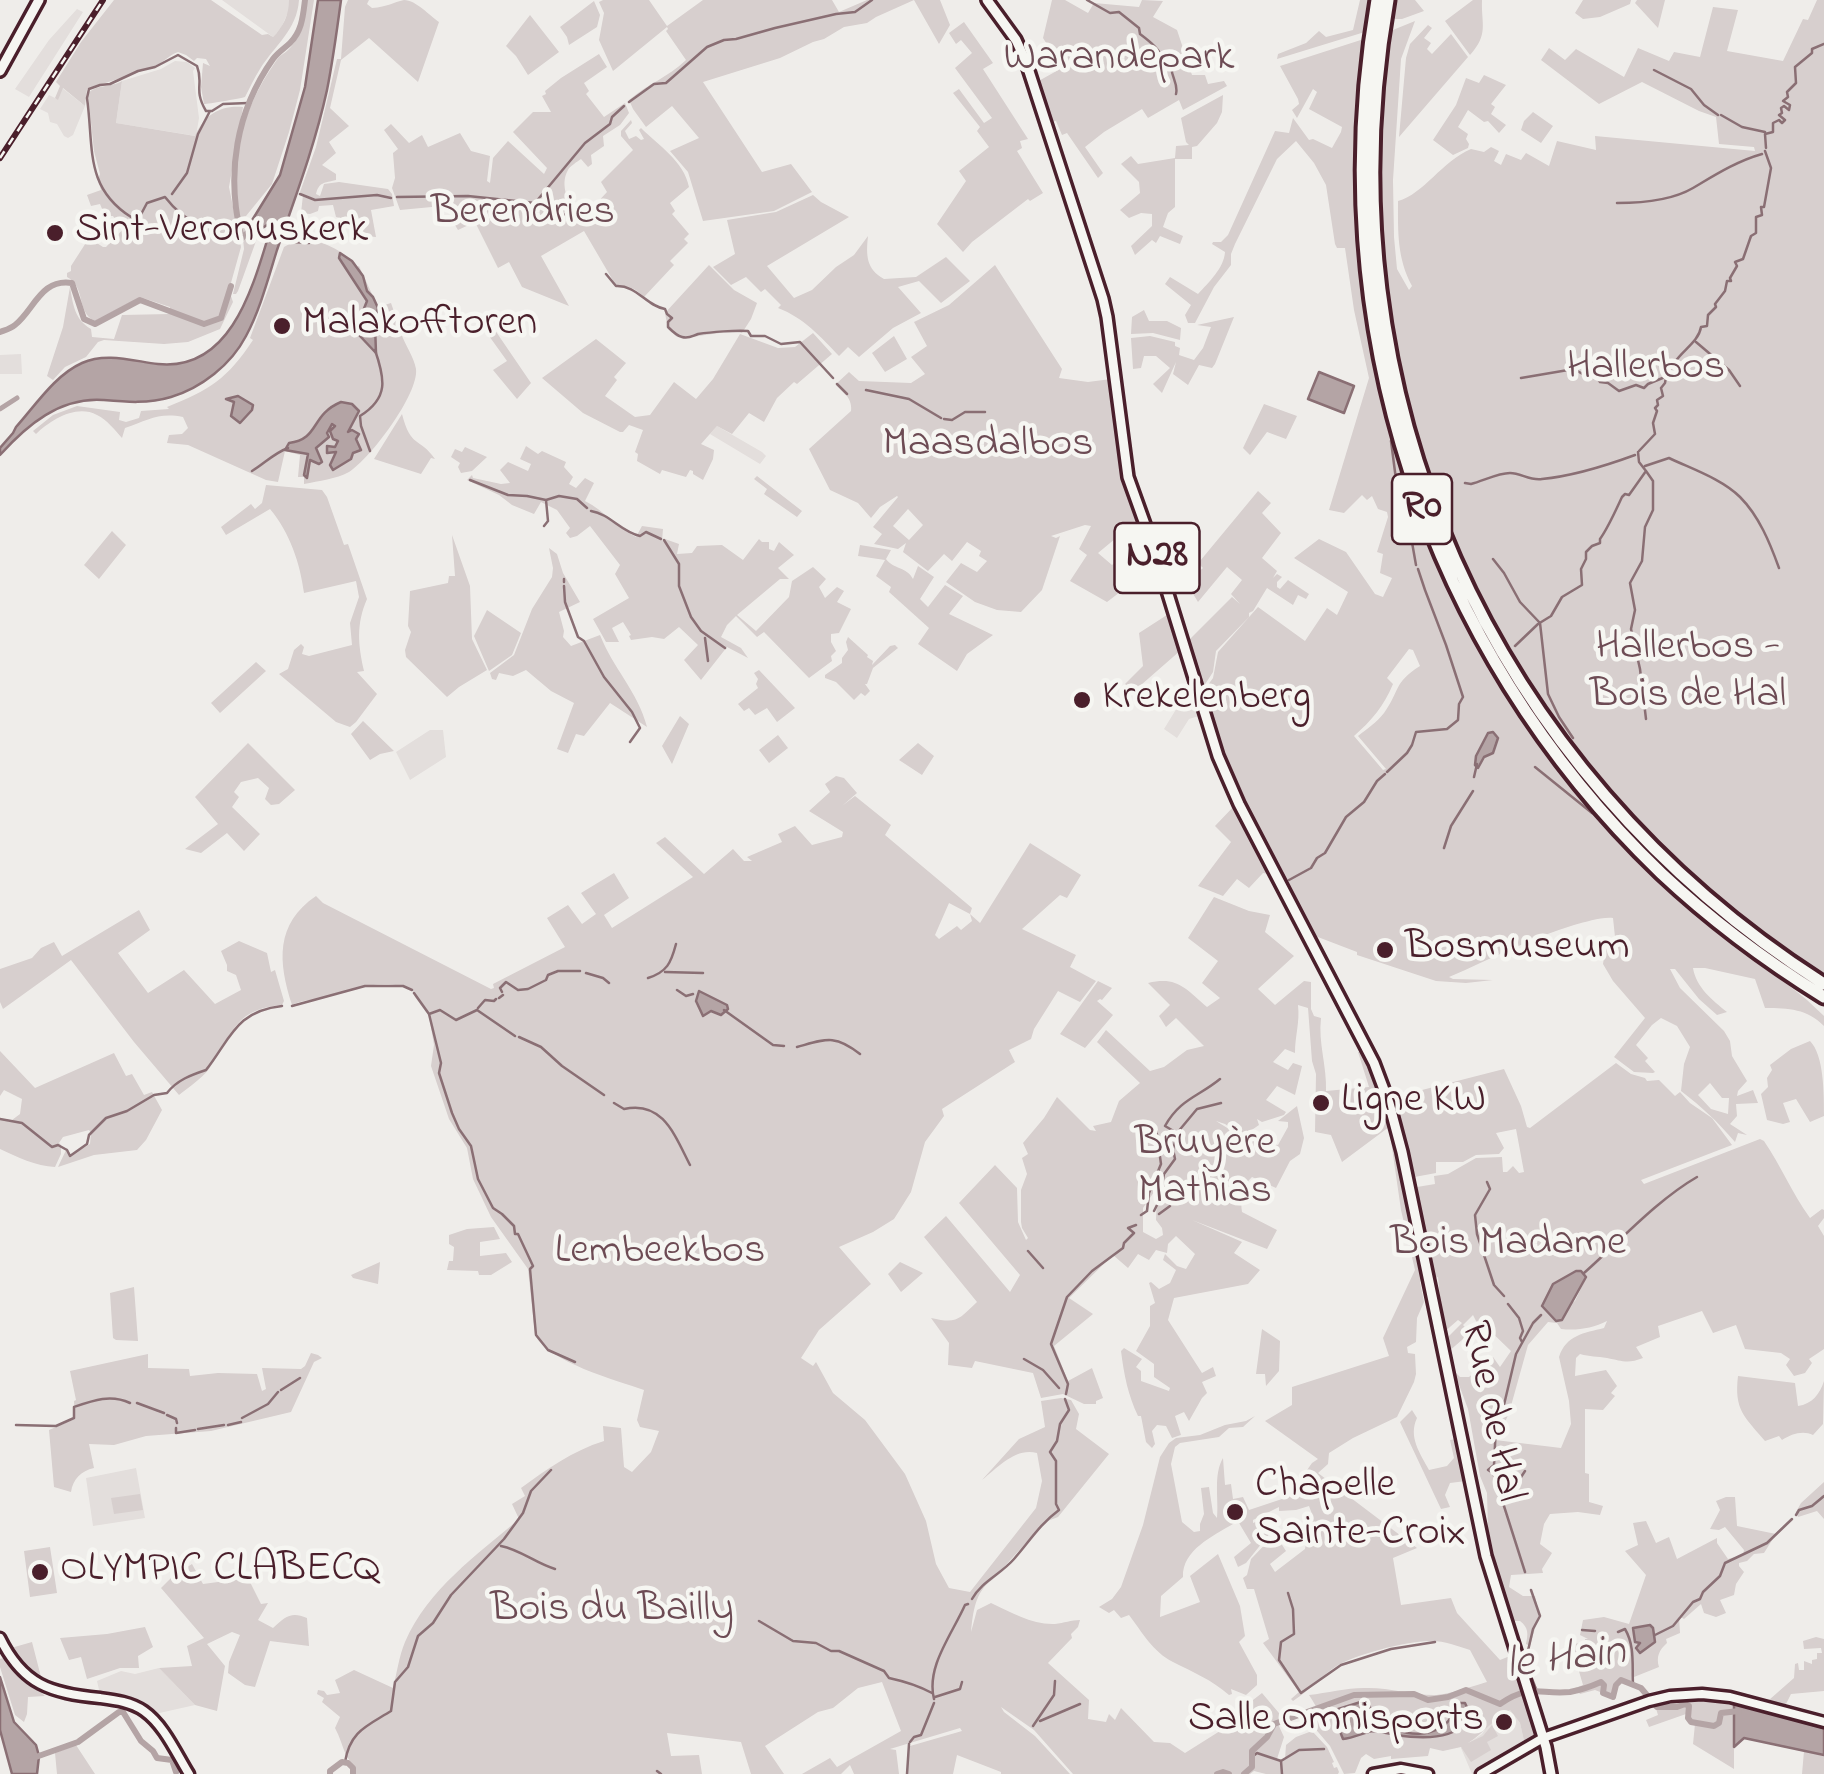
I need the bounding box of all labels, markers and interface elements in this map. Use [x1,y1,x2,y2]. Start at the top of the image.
park label: Warandepark [1004,36,1234,86]
park label: Berendries [431,190,615,240]
place label: Sint-Veronuskerk [75,208,368,258]
marker: Sint-Veronuskerk [44,222,66,244]
place label: Malakofftoren [302,301,537,351]
marker: Malakofftoren [271,315,293,337]
park label: Hallerbos [1567,345,1725,395]
park label: Maasdalbos [883,422,1093,472]
road number: R0 [1392,474,1452,544]
road number: N28 [1114,523,1200,593]
park label: Hallerbos - Bois de Hal [1590,625,1786,724]
place label: Krekelenberg [1102,675,1311,725]
marker: Krekelenberg [1071,689,1093,711]
place label: Bosmuseum [1405,925,1630,975]
marker: Bosmuseum [1374,939,1396,961]
place label: Ligne KW [1341,1078,1486,1128]
marker: Ligne KW [1310,1092,1332,1114]
park label: Bruyère Mathias [1135,1121,1275,1220]
park label: Bois Madame [1390,1221,1626,1271]
park label: Lembeekbos [555,1229,765,1279]
street label: Rue de Hal [1445,1317,1533,1507]
place label: Chapelle Sainte-Croix [1255,1463,1466,1562]
marker: Chapelle Sainte-Croix [1224,1501,1246,1523]
place label: OLYMPIC CLABECQ [60,1547,380,1597]
marker: OLYMPIC CLABECQ [29,1561,51,1583]
park label: Bois du Bailly [490,1587,734,1637]
water label: le Hain [1503,1628,1629,1696]
place label: Salle Omnisports [1188,1697,1484,1747]
marker: Salle Omnisports [1493,1711,1515,1733]

